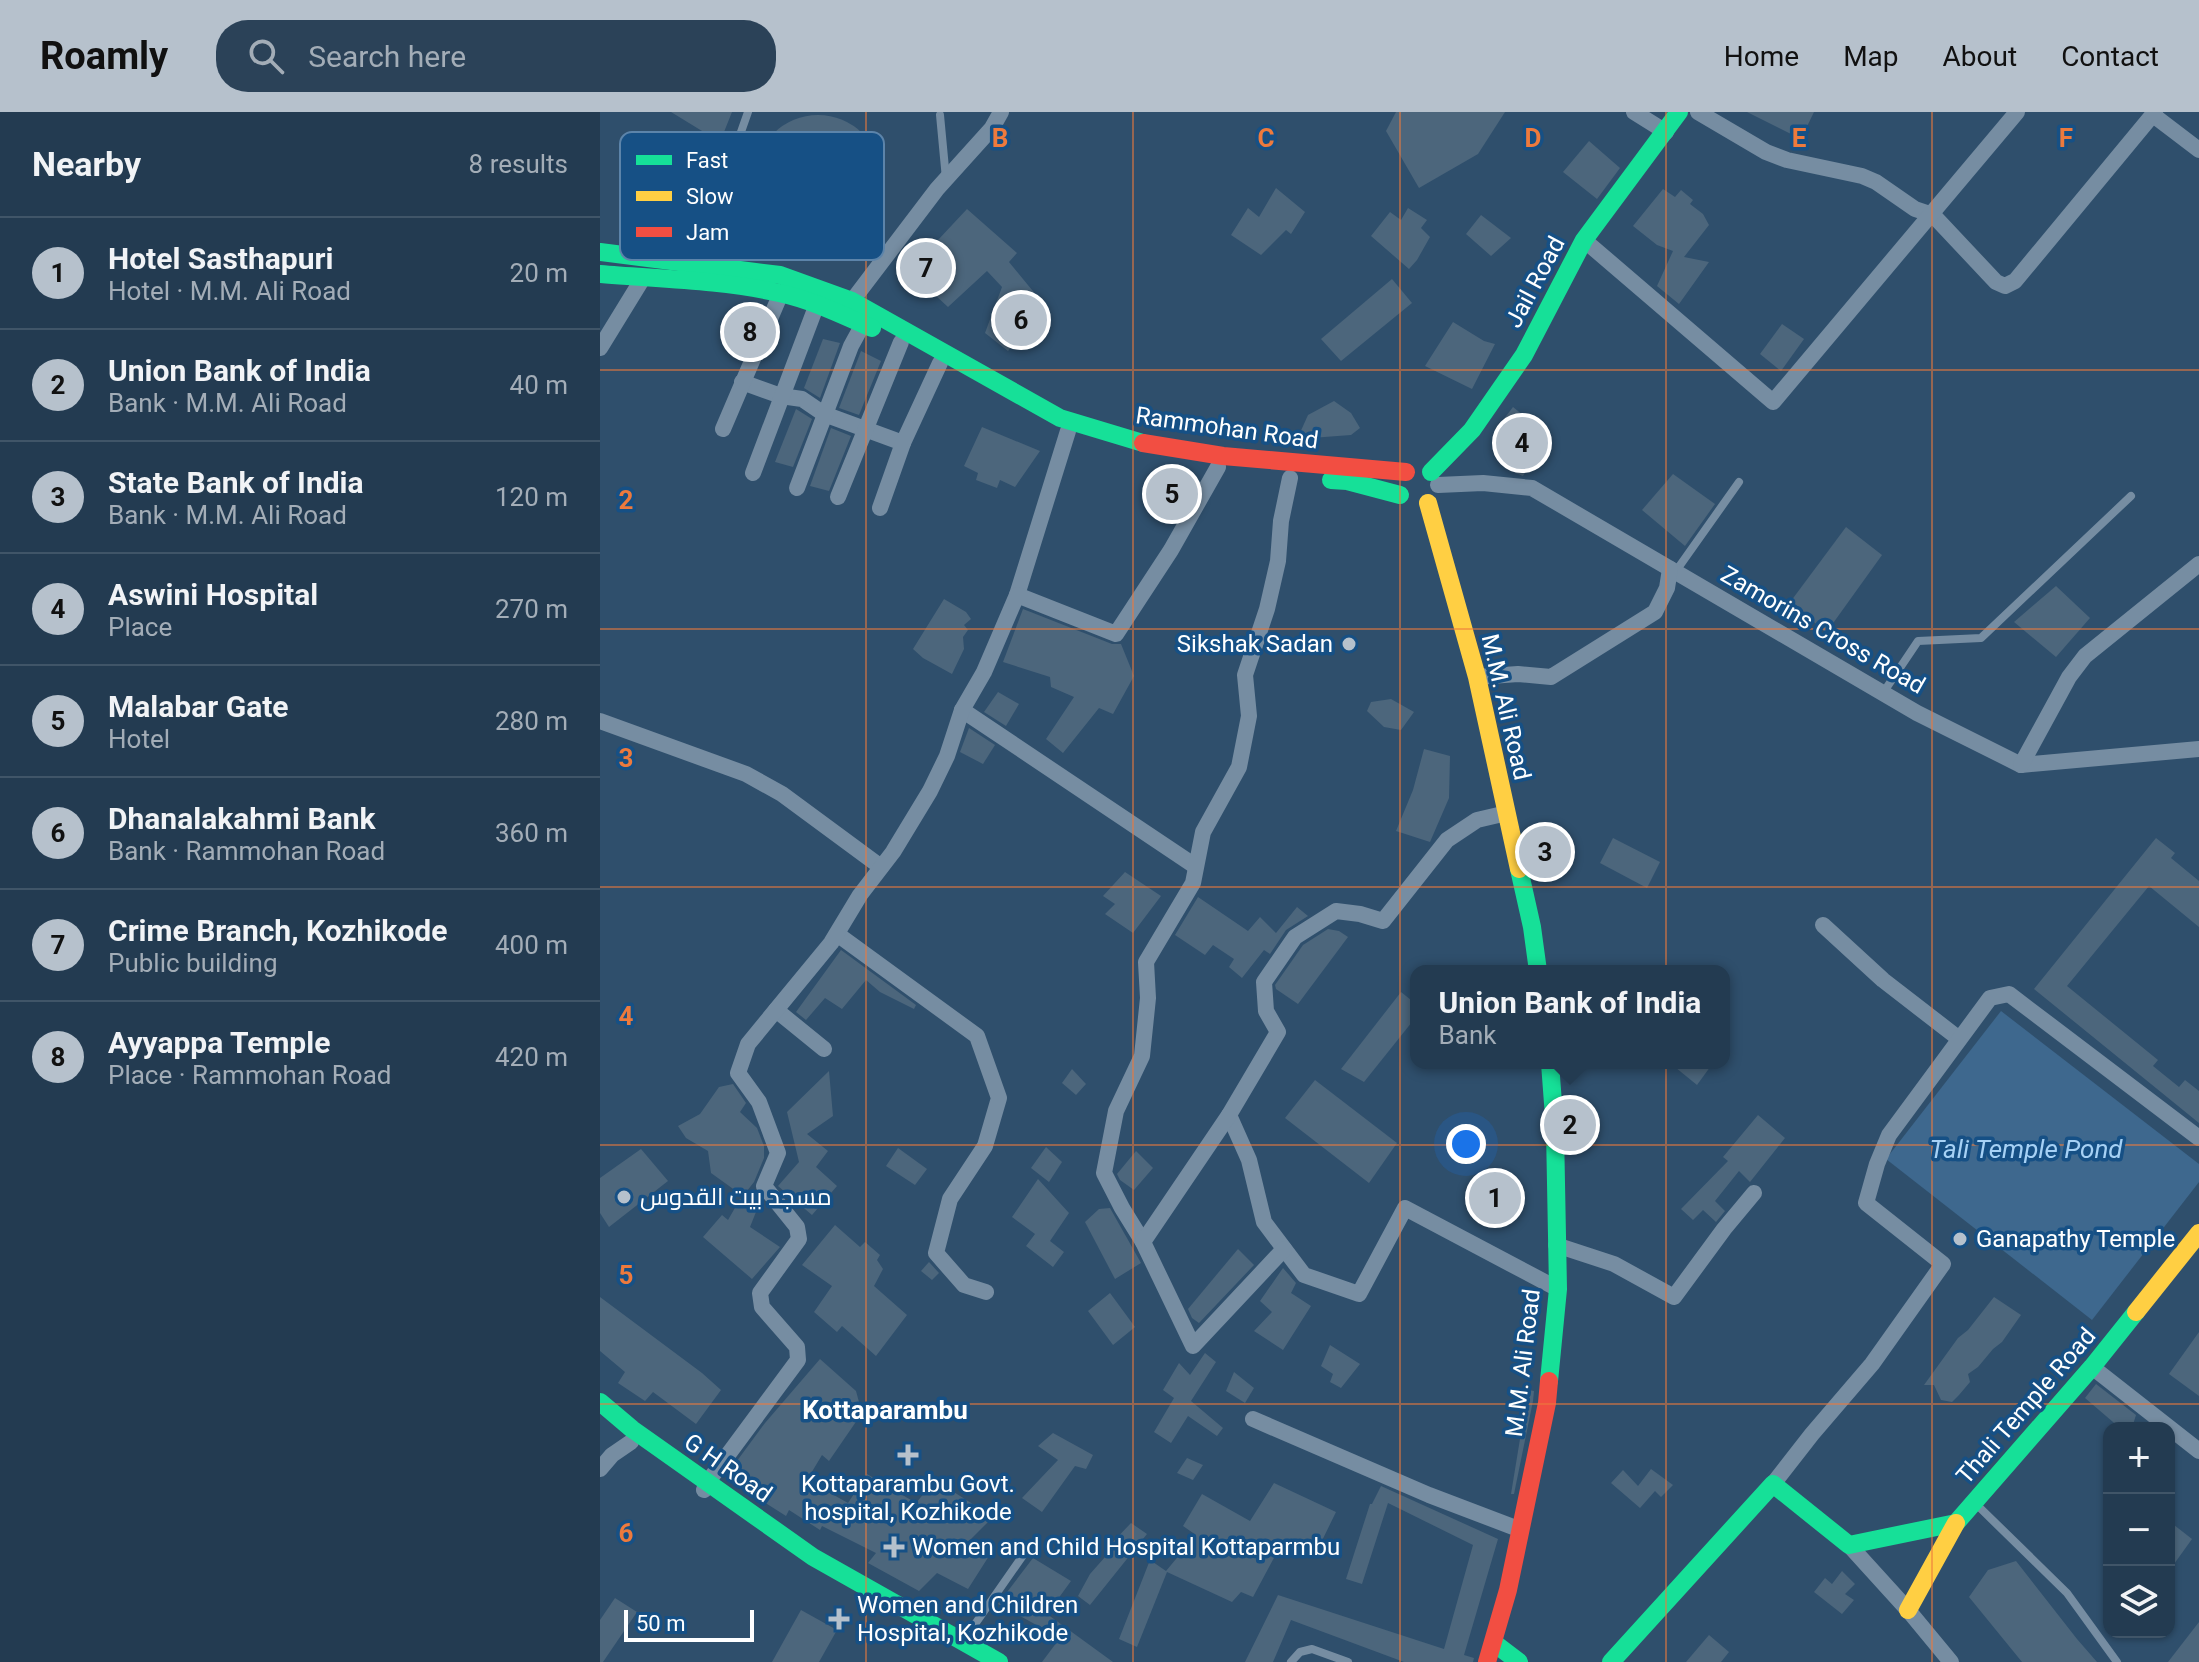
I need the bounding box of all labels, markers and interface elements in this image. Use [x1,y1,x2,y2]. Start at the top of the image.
search box [216,20,776,92]
text: Roamly [40,34,168,78]
icon: search [244,34,288,78]
text: Search here [308,39,466,74]
text: Home [1724,40,1799,73]
text: Map [1843,40,1899,73]
text: About [1943,40,2017,73]
text: Contact [2061,40,2159,73]
text: B [992,123,1008,153]
text: C [1257,123,1275,153]
text: D [1525,123,1541,153]
text: E [1792,123,1807,153]
text: F [2059,123,2073,153]
legend [620,132,884,260]
text: Nearby [32,144,141,184]
text: Fast [686,148,728,173]
text: 8 results [469,149,568,179]
text: Slow [686,184,734,209]
text: Jam [686,220,729,245]
street label: Jail Road [1499,232,1571,332]
pin: 7 [900,238,952,298]
text: Hotel Sasthapuri [108,241,333,276]
text: 1 [51,258,65,288]
text: 20 m [510,258,568,288]
text: Hotel · M.M. Ali Road [108,276,351,306]
pin: 6 [995,290,1047,350]
pin: 8 [724,302,776,362]
text: Union Bank of India [108,353,371,388]
text: 2 [51,370,65,400]
text: 40 m [510,370,568,400]
text: Bank · M.M. Ali Road [108,388,347,418]
street label: Rammohan Road [1134,401,1320,455]
pin: 4 [1496,413,1548,473]
pin: 5 [1146,464,1198,524]
text: State Bank of India [108,465,364,500]
text: 3 [51,482,65,512]
text: 120 m [495,482,568,512]
text: 2 [619,485,633,515]
text: Bank · M.M. Ali Road [108,500,347,530]
street label: Zamorins Cross Road [1716,560,1930,700]
text: Aswini Hospital [108,577,318,612]
text: 4 [51,594,65,624]
text: 270 m [495,594,568,624]
text: Place [108,612,172,642]
place label: Sikshak Sadan [1177,630,1333,658]
street label: M.M. Ali Road [1476,631,1536,783]
marker: Sikshak Sadan [1340,635,1358,653]
text: Malabar Gate [108,689,289,724]
text: 5 [51,706,65,736]
text: 280 m [495,706,568,736]
text: Hotel [108,724,170,754]
text: 3 [619,743,633,773]
text: Dhanalakahmi Bank [108,801,376,836]
text: 6 [51,818,65,848]
text: 360 m [495,818,568,848]
pin: 3 [1519,822,1571,882]
text: Bank · Rammohan Road [108,836,385,866]
text: Crime Branch, Kozhikode [108,913,447,948]
text: 7 [51,930,65,960]
text: 400 m [495,930,568,960]
text: Public building [108,948,278,978]
popup [1410,965,1730,1069]
text: Union Bank of India [1439,985,1701,1020]
text: 4 [619,1001,634,1031]
text: Bank [1439,1020,1496,1050]
text: Ayyappa Temple [108,1025,330,1060]
text: 8 [51,1042,65,1072]
text: 420 m [495,1042,568,1072]
text: Place · Rammohan Road [108,1060,391,1090]
pin: 2 [1544,1095,1596,1155]
your location [1446,1124,1486,1164]
water label: Tali Temple Pond [1929,1134,2123,1164]
pin: 1 [1469,1168,1521,1228]
place label: مسجد بیت القدوس [640,1183,832,1211]
marker: مسجد بیت القدوس [615,1188,633,1206]
place label: Ganapathy Temple [1976,1225,2175,1253]
marker: Ganapathy Temple [1951,1230,1969,1248]
text: 5 [619,1260,633,1290]
street label: M.M. Ali Road [1500,1287,1546,1439]
street label: Thali Temple Road [1951,1322,2101,1490]
district label: Kottaparambu [802,1395,968,1425]
map controls [2103,1422,2175,1638]
button: + [2103,1422,2175,1494]
street label: G H Road [679,1428,777,1508]
marker: Kottaparambu Govt. hospital, Kozhikode [897,1444,919,1466]
place label: Kottaparambu Govt. hospital, Kozhikode [801,1470,1015,1526]
button: − [2103,1494,2175,1566]
text: 6 [619,1518,634,1548]
place label: Women and Child Hospital Kottaparmbu [912,1533,1340,1561]
marker: Women and Child Hospital Kottaparmbu [883,1536,905,1558]
button: layers [2103,1566,2175,1638]
place label: Women and Children Hospital, Kozhikode [857,1591,1078,1647]
scale bar [624,1606,754,1642]
marker: Women and Children Hospital, Kozhikode [828,1608,850,1630]
text: 50 m [636,1611,685,1636]

